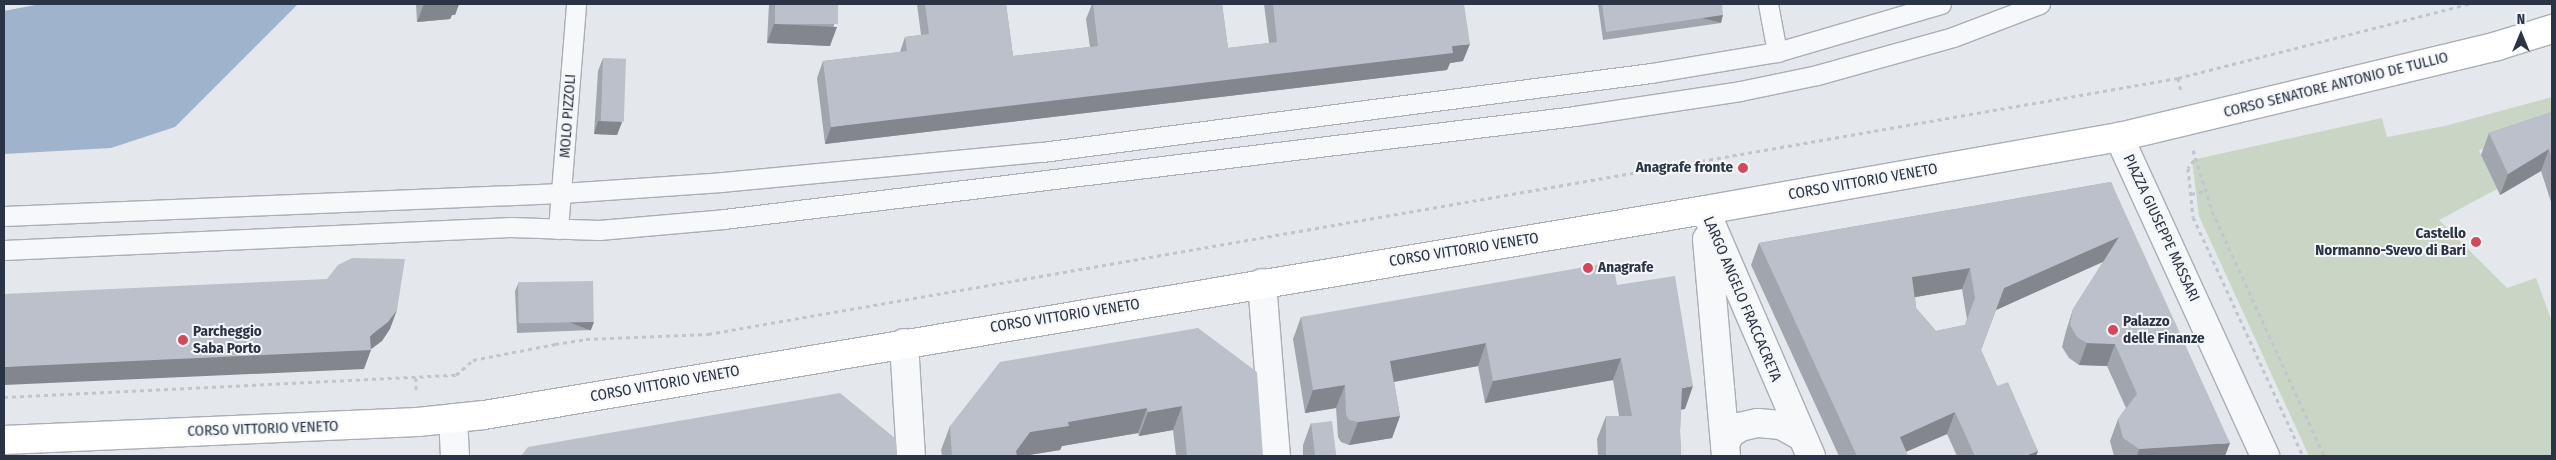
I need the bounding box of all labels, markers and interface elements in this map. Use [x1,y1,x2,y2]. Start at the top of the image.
north arrow [2496,10,2546,60]
text: N [2517,11,2525,28]
street label: CORSO SENATORE ANTONIO DE TULLIO [2222,48,2450,122]
street label: MOLO PIZZOLI [556,73,580,159]
street label: PIAZZA GIUSEPPE MASSARI [2119,152,2203,304]
place label: Anagrafe fronte [1636,159,1733,177]
street label: CORSO VITTORIO VENETO [1787,160,1939,204]
marker: Anagrafe fronte [1737,162,1749,174]
street label: LARGO ANGELO FRACCACRETA [1699,214,1785,384]
place label: Castello Normanno-Svevo di Bari [2315,224,2466,259]
street label: CORSO VITTORIO VENETO [1388,229,1540,271]
marker: Castello Normanno-Svevo di Bari [2470,236,2482,248]
place label: Anagrafe [1598,259,1654,277]
marker: Anagrafe [1582,262,1594,274]
street label: CORSO VITTORIO VENETO [989,295,1141,337]
place label: Palazzo delle Finanze [2123,312,2205,347]
place label: Parcheggio Saba Porto [193,322,262,357]
marker: Palazzo delle Finanze [2107,324,2119,336]
marker: Parcheggio Saba Porto [177,334,189,346]
street label: CORSO VITTORIO VENETO [589,362,741,406]
street label: CORSO VITTORIO VENETO [187,417,339,441]

